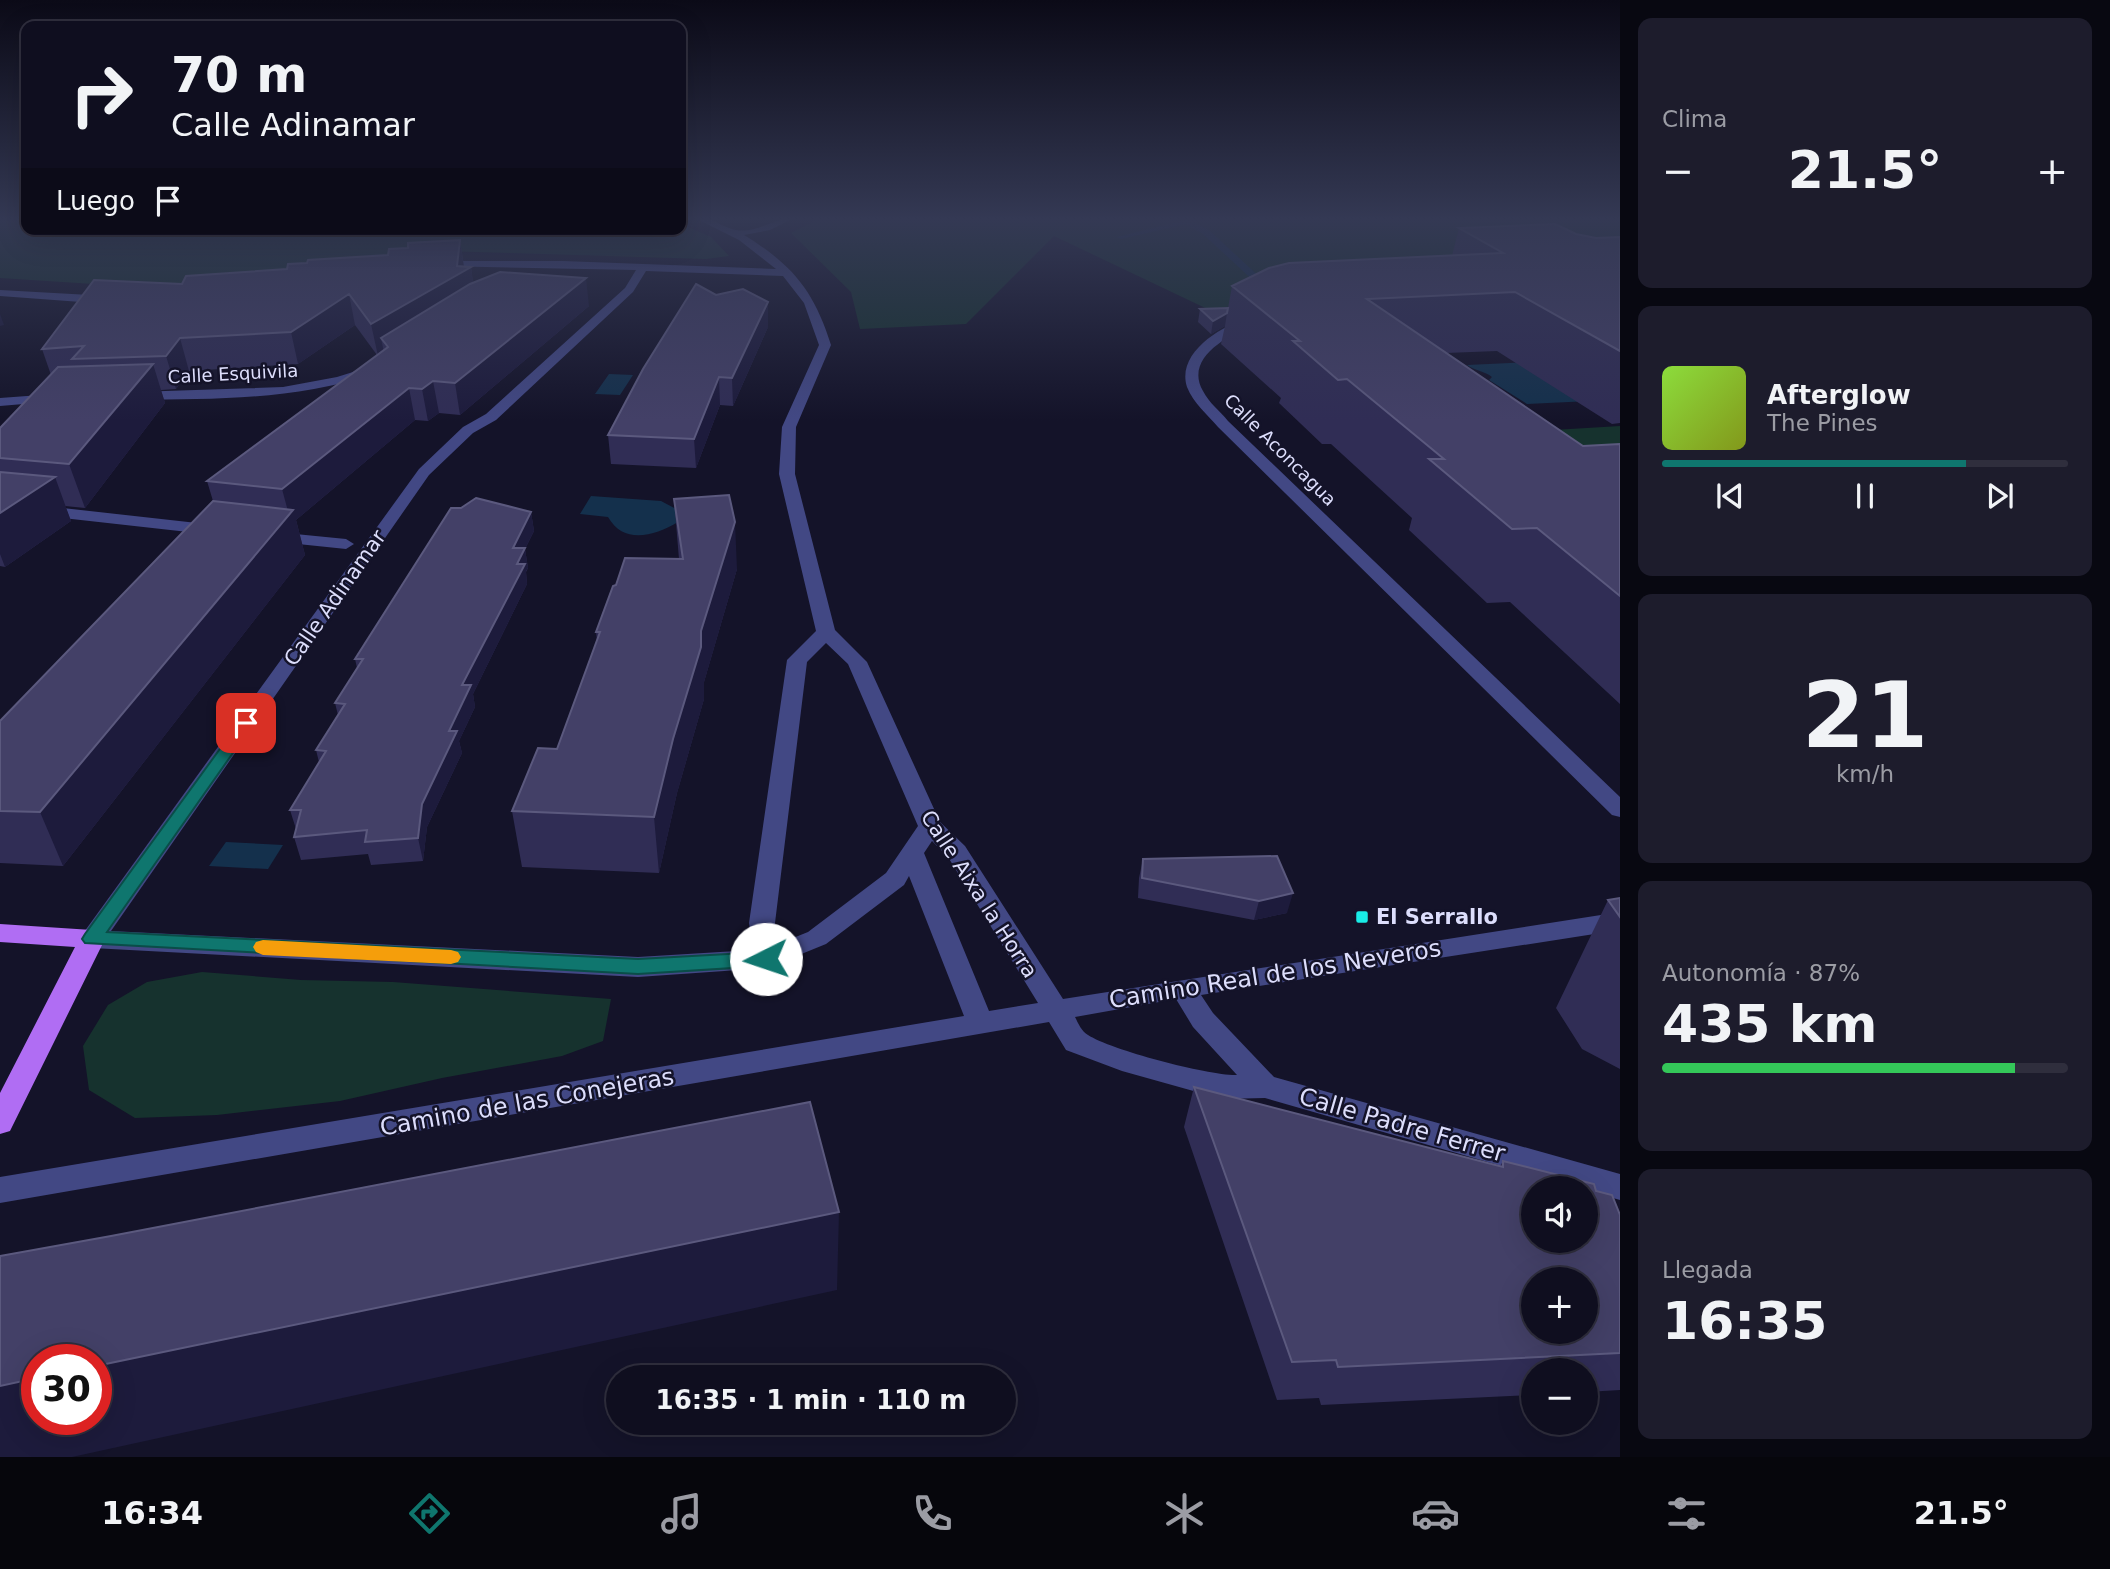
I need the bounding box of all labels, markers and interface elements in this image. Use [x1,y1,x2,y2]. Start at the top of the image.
text: 70 m [171,47,307,104]
icon: right [56,49,147,140]
text: Calle Adinamar [171,106,415,144]
text: Clima [1662,106,1727,132]
text: 21.5° [1788,140,1942,200]
text: − [1662,149,1694,193]
text: + [2036,149,2068,193]
icon: arrive [149,182,187,220]
text: Luego [56,186,135,216]
street label: Calle Esquivila [167,360,299,387]
text: Afterglow [1767,380,1911,410]
street label: Calle Aconcagua [1220,389,1341,510]
text: The Pines [1767,410,1878,436]
icon: previous [1711,477,1749,515]
icon: pause [1846,477,1884,515]
icon: next [1981,477,2019,515]
street label: Calle Adinamar [279,525,391,670]
text: 21 [1802,663,1928,768]
pin [216,693,276,753]
icon: arrive [227,704,265,742]
text: km/h [1836,761,1894,787]
street label: Calle Aixa la Horra [916,806,1042,982]
place label: El Serrallo [1376,905,1498,929]
marker: El Serrallo [1354,909,1370,925]
position arrow [729,922,803,996]
street label: Camino Real de los Neveros [1107,934,1443,1014]
text: Autonomía · 87% [1662,960,1860,986]
text: 435 km [1662,994,1877,1054]
street label: Camino de las Conejeras [378,1062,676,1142]
street label: Calle Padre Ferrer [1296,1082,1508,1168]
map controls [1521,1176,1598,1435]
button: sound [1521,1176,1598,1253]
text: Llegada [1662,1257,1753,1283]
button: + [1521,1267,1598,1344]
text: 16:35 [1662,1291,1828,1351]
speed limit sign: 30 [21,1344,112,1435]
button: − [1521,1358,1598,1435]
text: 16:35 · 1 min · 110 m [656,1385,966,1415]
icon: directions [405,1489,454,1538]
icon: music [657,1489,706,1538]
icon: phone [908,1489,957,1538]
icon: climate [1160,1489,1209,1538]
icon: car [1411,1489,1460,1538]
icon: filters [1662,1489,1711,1538]
text: 16:34 [101,1494,203,1532]
text: 21.5° [1914,1494,2009,1532]

